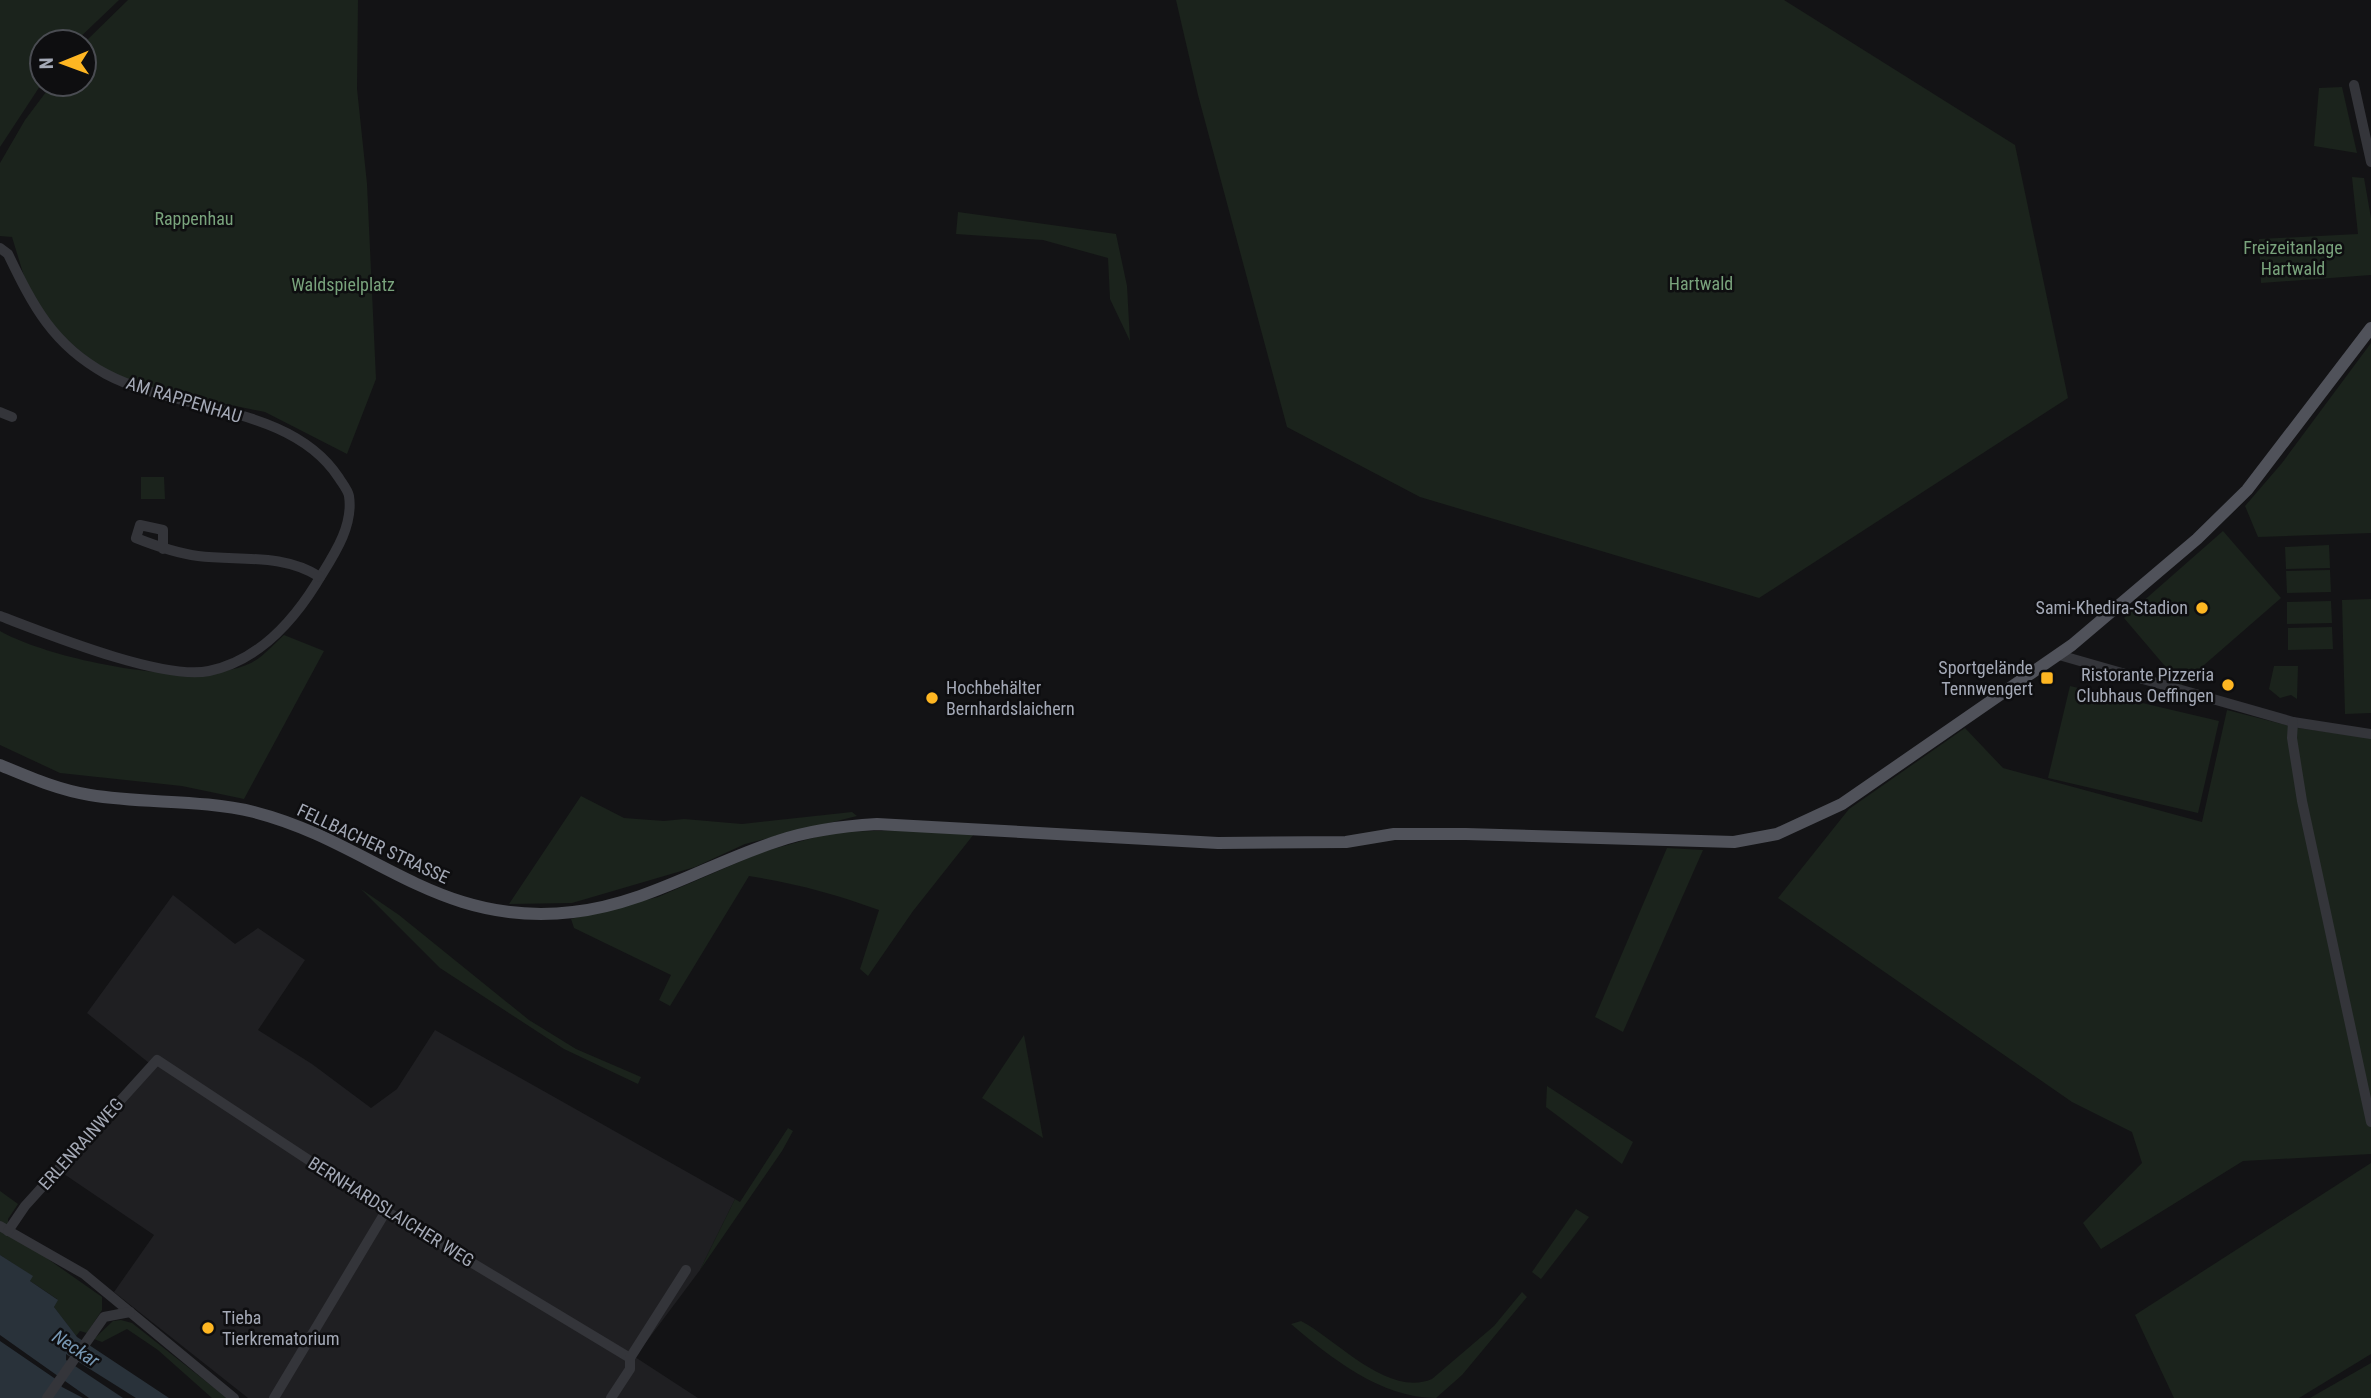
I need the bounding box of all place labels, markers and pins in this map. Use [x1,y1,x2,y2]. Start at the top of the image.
place label: Sami-Khedira-Stadion [2036,597,2188,618]
marker: Sami-Khedira-Stadion [2194,600,2210,616]
place label: Sportgelände Tennwengert [1938,657,2033,699]
place label: Ristorante Pizzeria Clubhaus Oeffingen [2076,664,2214,706]
marker: Sportgelände Tennwengert [2039,670,2055,686]
place label: Hochbehälter Bernhardslaichern [946,677,1075,719]
marker: Ristorante Pizzeria Clubhaus Oeffingen [2220,677,2236,693]
marker: Hochbehälter Bernhardslaichern [924,690,940,706]
place label: Tieba Tierkrematorium [222,1307,340,1349]
marker: Tieba Tierkrematorium [200,1320,216,1336]

